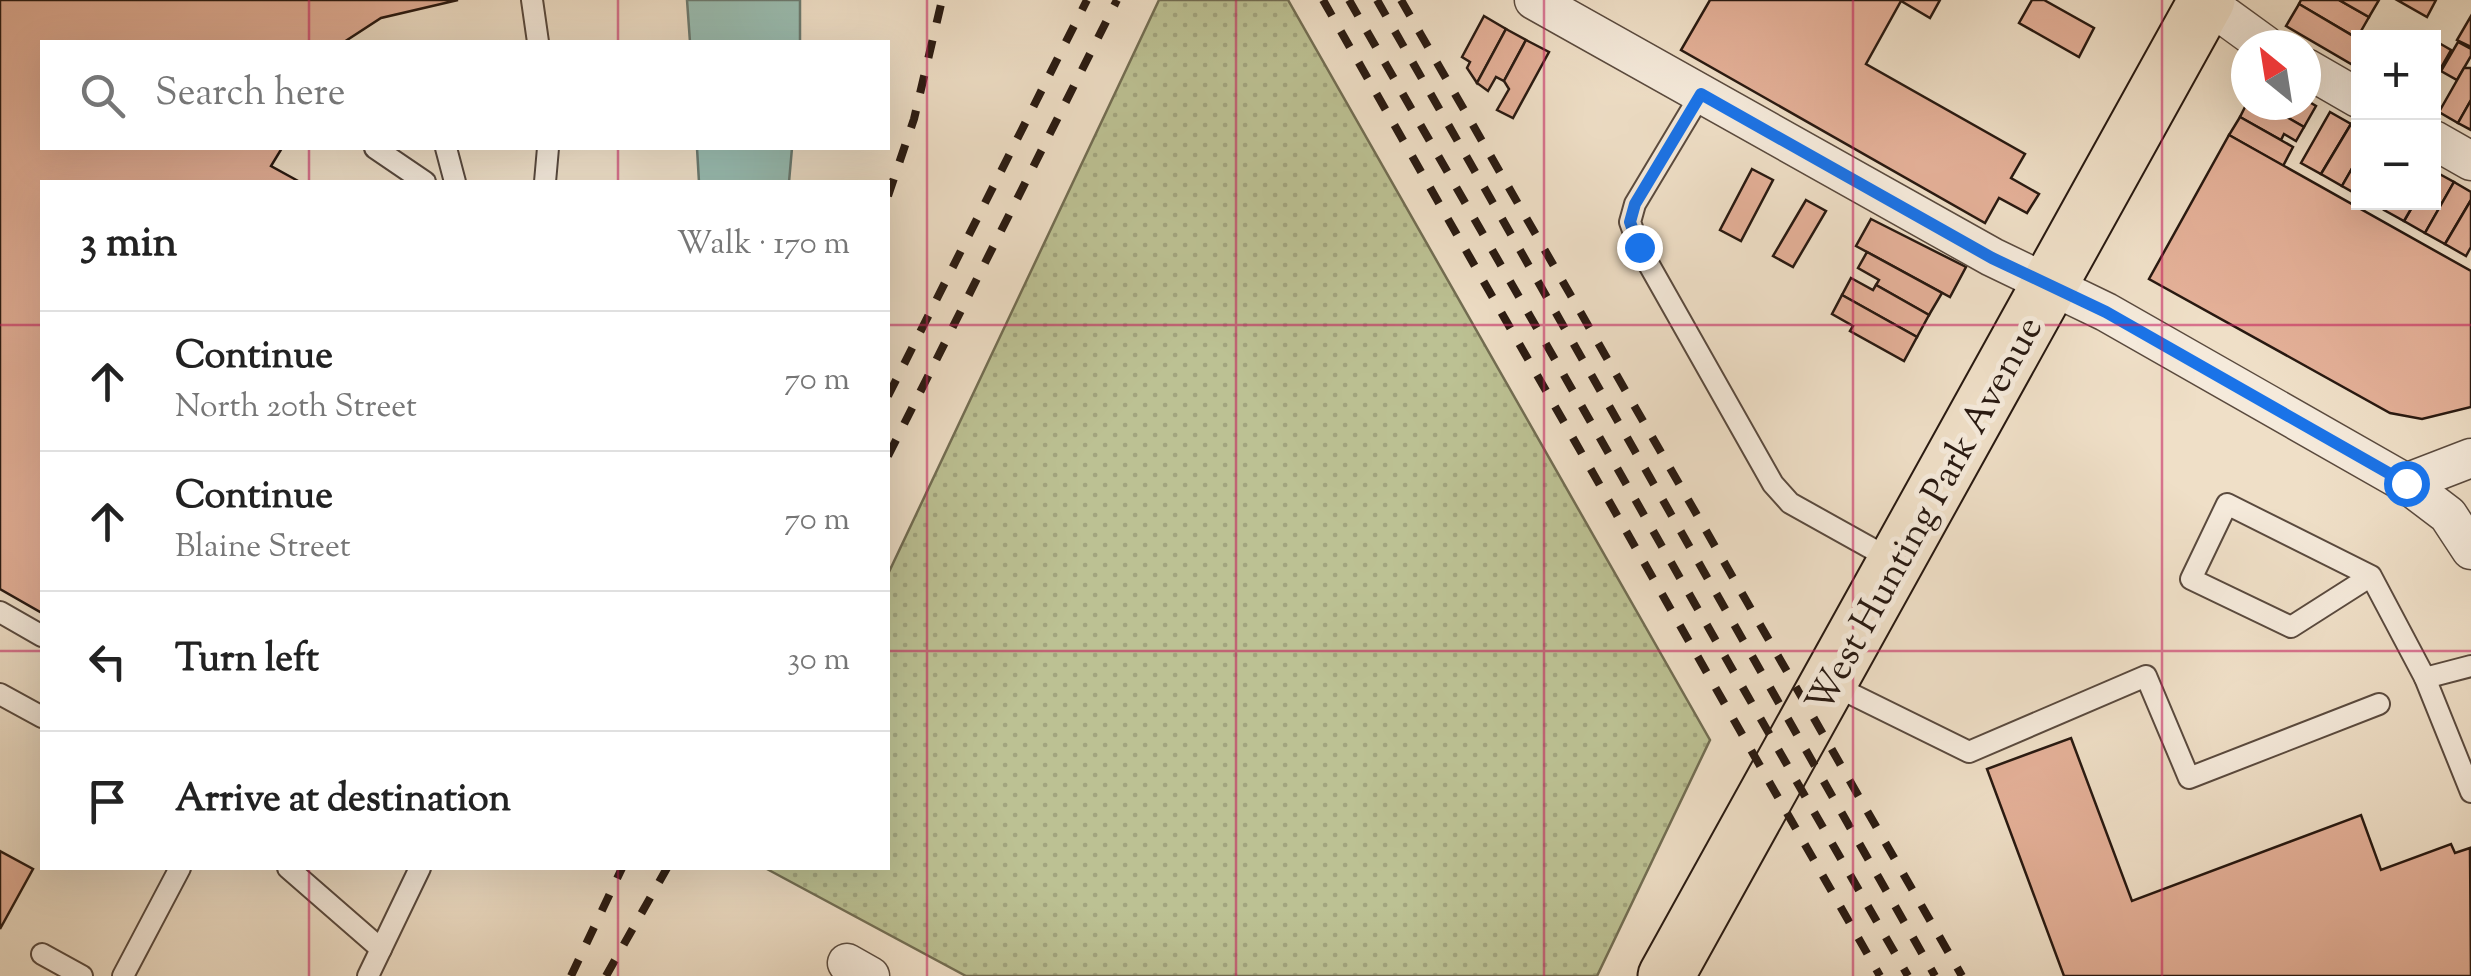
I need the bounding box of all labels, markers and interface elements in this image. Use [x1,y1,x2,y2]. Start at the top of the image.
north arrow [2231,30,2321,120]
map controls [2351,30,2441,210]
button: + [2351,30,2441,120]
search box [40,40,890,150]
icon: search [75,68,130,123]
text: Search here [155,68,346,122]
button: − [2351,120,2441,210]
text: 3 min [80,215,177,275]
text: Walk · 170 m [677,222,850,268]
route end [1617,225,1663,271]
street label: West Hunting Park Avenue [1795,308,2058,724]
text: Continue [175,331,333,385]
icon: ahead [80,354,135,409]
text: 70 m [784,358,850,404]
text: North 20th Street [175,385,417,431]
route start [2384,461,2430,507]
text: Continue [175,471,333,525]
icon: ahead [80,494,135,549]
text: 70 m [784,498,850,544]
text: Blaine Street [175,525,351,571]
icon: left [80,634,135,689]
text: Turn left [175,634,319,688]
text: 30 m [787,638,850,684]
icon: arrive [80,774,135,829]
text: Arrive at destination [175,774,511,828]

